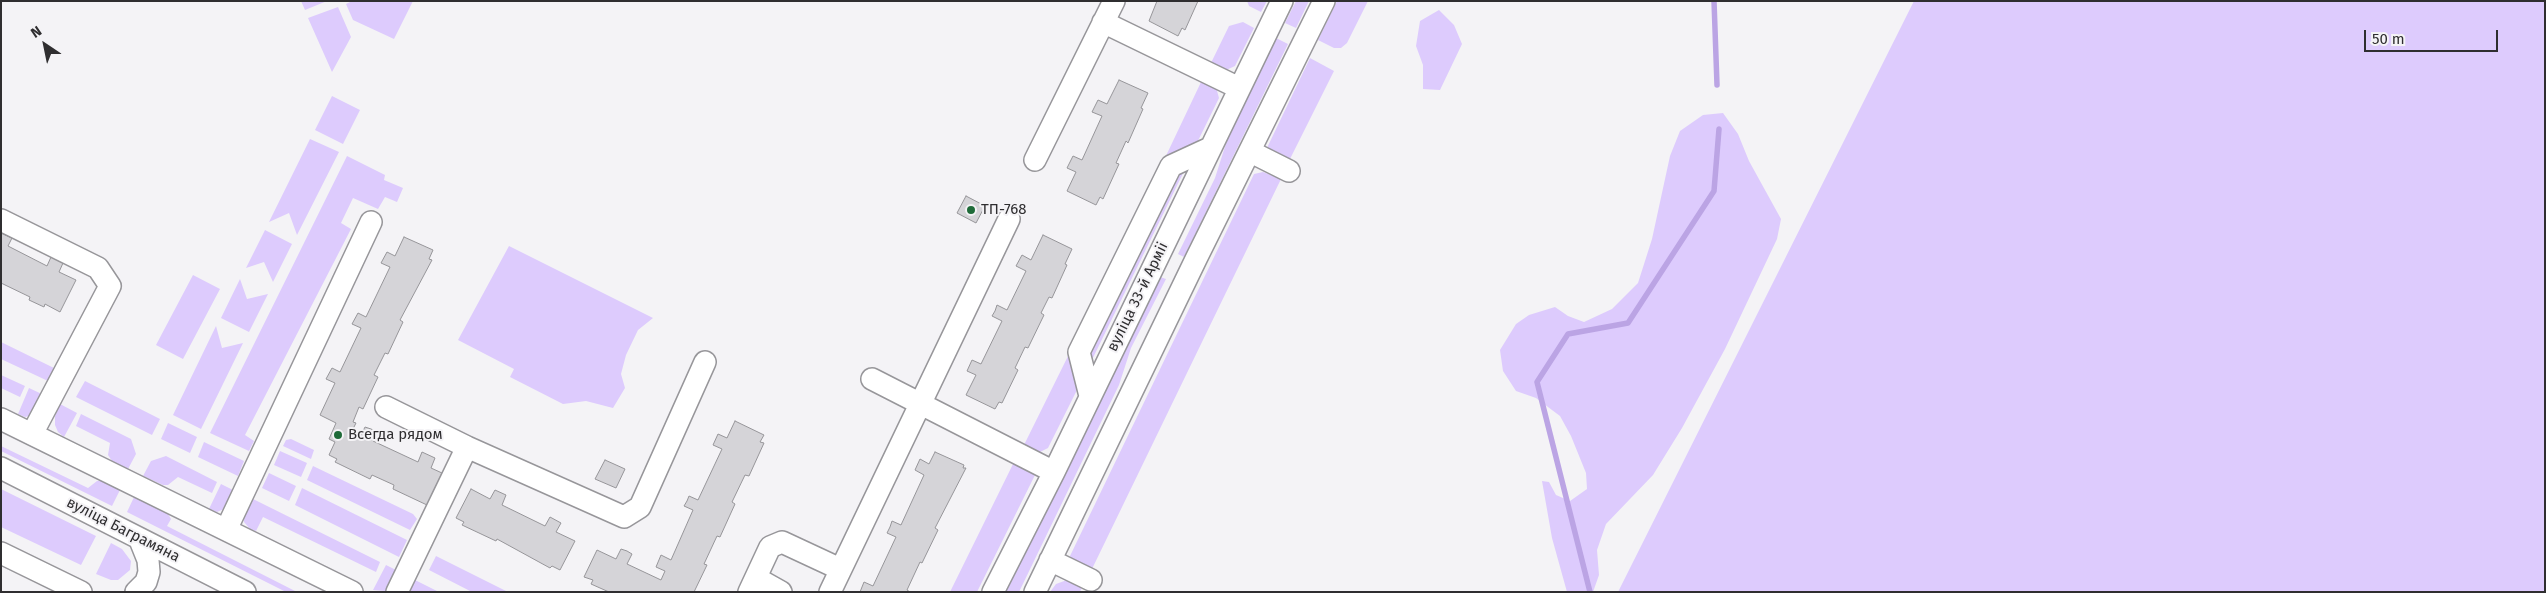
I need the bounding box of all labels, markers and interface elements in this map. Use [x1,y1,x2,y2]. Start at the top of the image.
north arrow [20,20,70,70]
scale bar [2366,20,2500,52]
text: N [28,23,45,42]
text: 50 m [2372,30,2405,48]
place label: ТП-768 [981,201,1027,219]
marker: ТП-768 [965,204,977,216]
street label: вуліца 33-й Арміі [1104,239,1172,355]
place label: Всегда рядом [348,426,443,444]
marker: Всегда рядом [332,429,344,441]
street label: вуліца Баграмяна [63,494,183,566]

